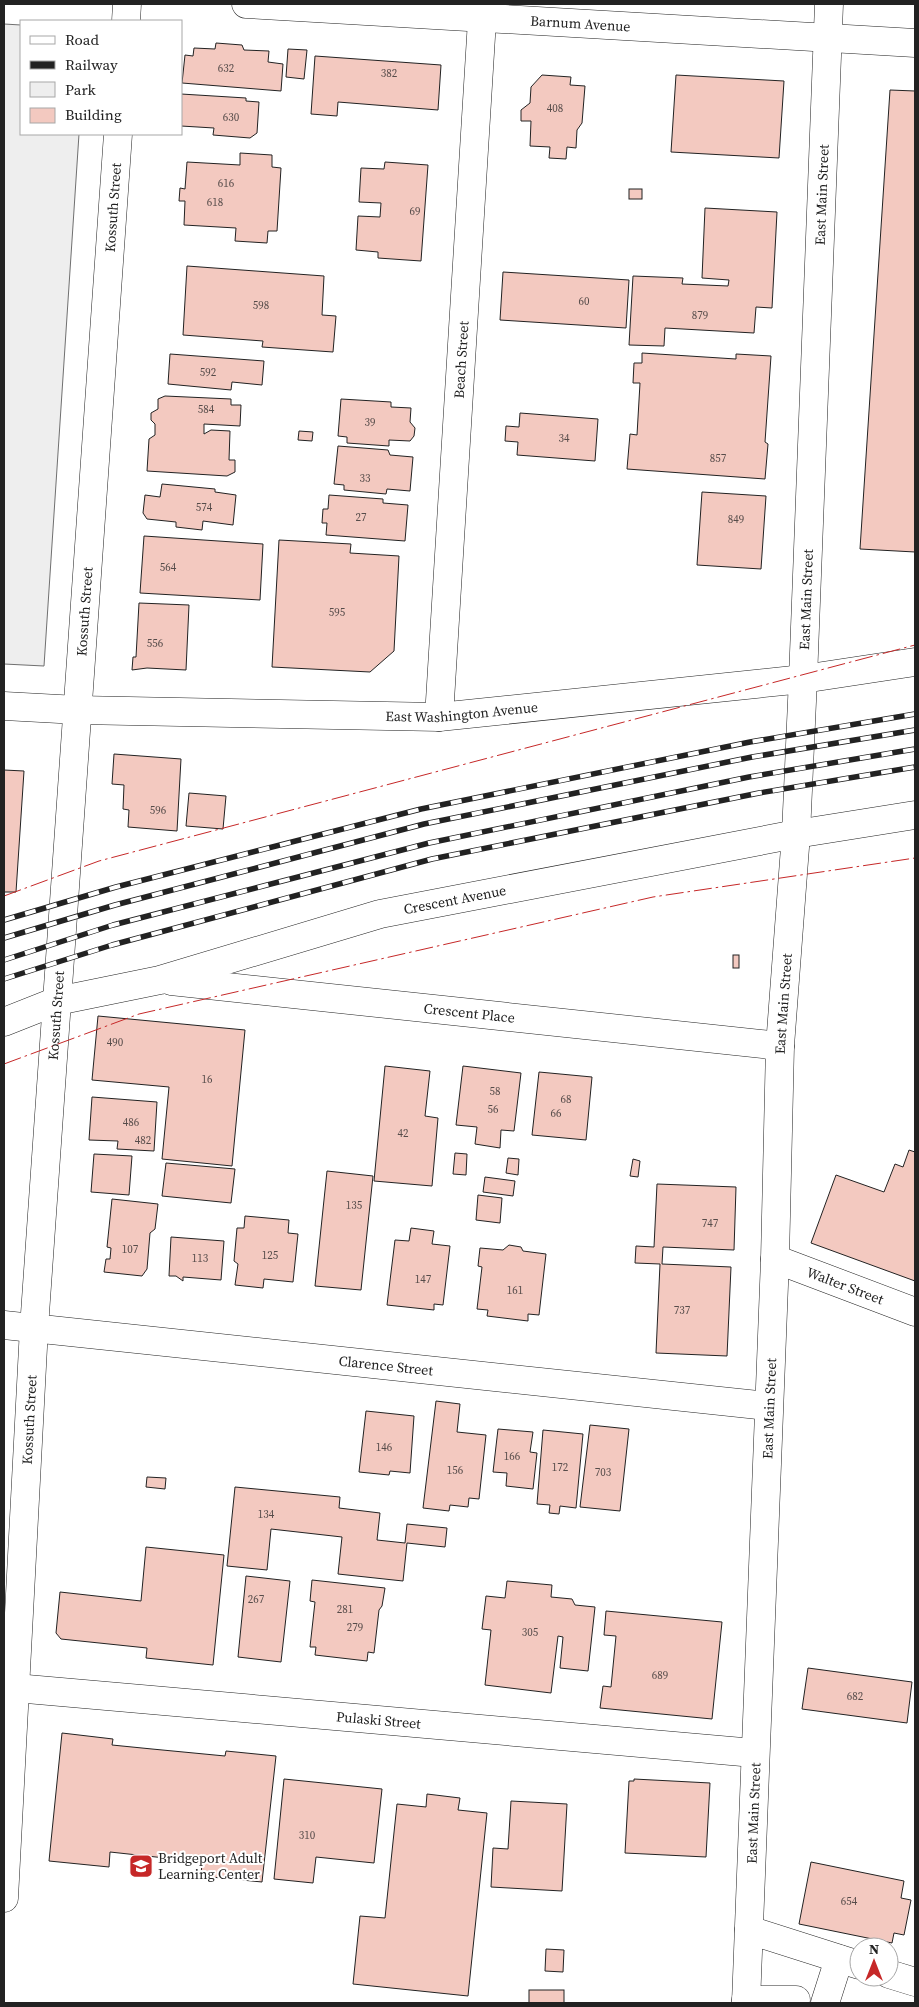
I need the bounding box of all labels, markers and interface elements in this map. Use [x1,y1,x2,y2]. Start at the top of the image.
street label: Barnum Avenue [530,11,631,36]
legend [20,20,182,135]
text: Road [65,29,99,50]
text: Railway [65,54,118,75]
house number: 632 [218,61,235,76]
house number: 382 [381,66,398,81]
text: Park [65,79,97,100]
house number: 408 [547,101,563,116]
text: Building [65,104,122,125]
house number: 630 [223,110,240,125]
street label: East Main Street [810,143,834,246]
street label: Kossuth Street [100,162,126,253]
house number: 616 [218,176,235,191]
house number: 618 [207,195,223,210]
house number: 69 [410,204,421,219]
house number: 60 [579,294,590,309]
house number: 598 [253,298,269,313]
house number: 879 [692,308,708,323]
street label: Beach Street [449,320,473,399]
house number: 592 [200,365,217,380]
house number: 584 [198,402,215,417]
house number: 39 [365,415,376,430]
house number: 34 [559,431,570,446]
house number: 857 [710,451,727,466]
house number: 33 [360,471,371,486]
house number: 574 [196,500,213,515]
house number: 27 [356,510,367,525]
house number: 849 [728,512,744,527]
street label: East Main Street [794,548,818,650]
house number: 564 [160,560,177,575]
street label: Kossuth Street [71,566,98,657]
house number: 595 [329,605,346,620]
house number: 556 [147,636,164,651]
street label: East Washington Avenue [385,697,539,727]
house number: 596 [150,803,167,818]
street label: Crescent Avenue [402,880,508,919]
street label: East Main Street [770,952,797,1054]
street label: Kossuth Street [43,970,69,1061]
street label: Crescent Place [423,998,516,1028]
house number: 490 [107,1035,124,1050]
house number: 16 [202,1072,213,1087]
house number: 58 [490,1084,501,1099]
house number: 68 [561,1092,572,1107]
house number: 56 [488,1102,499,1117]
house number: 66 [551,1106,562,1121]
house number: 486 [123,1115,140,1130]
house number: 42 [398,1126,409,1141]
house number: 482 [135,1133,152,1148]
house number: 135 [346,1198,363,1213]
house number: 747 [702,1216,719,1231]
house number: 107 [122,1242,139,1257]
house number: 125 [262,1248,279,1263]
house number: 113 [192,1251,209,1266]
street label: Walter Street [804,1262,887,1309]
house number: 147 [415,1272,432,1287]
house number: 161 [507,1283,523,1298]
house number: 737 [674,1303,691,1318]
street label: Clarence Street [338,1351,435,1381]
street label: East Main Street [757,1357,781,1459]
street label: Kossuth Street [17,1374,42,1465]
house number: 146 [376,1440,393,1455]
house number: 166 [504,1449,521,1464]
house number: 172 [552,1460,569,1475]
house number: 156 [447,1463,464,1478]
house number: 703 [595,1465,612,1480]
house number: 134 [258,1507,275,1522]
house number: 267 [248,1592,265,1607]
house number: 281 [337,1602,353,1617]
house number: 279 [347,1620,363,1635]
house number: 305 [522,1625,539,1640]
house number: 689 [652,1668,668,1683]
house number: 682 [847,1689,864,1704]
street label: Pulaski Street [335,1706,422,1734]
street label: East Main Street [741,1762,765,1864]
house number: 310 [299,1828,316,1843]
place label: Bridgeport Adult Learning Center [158,1848,263,1884]
school or university icon: Bridgeport Adult Learning Center [128,1853,154,1879]
house number: 654 [841,1894,858,1909]
north arrow [849,1937,899,1987]
text: N [869,1939,879,1959]

